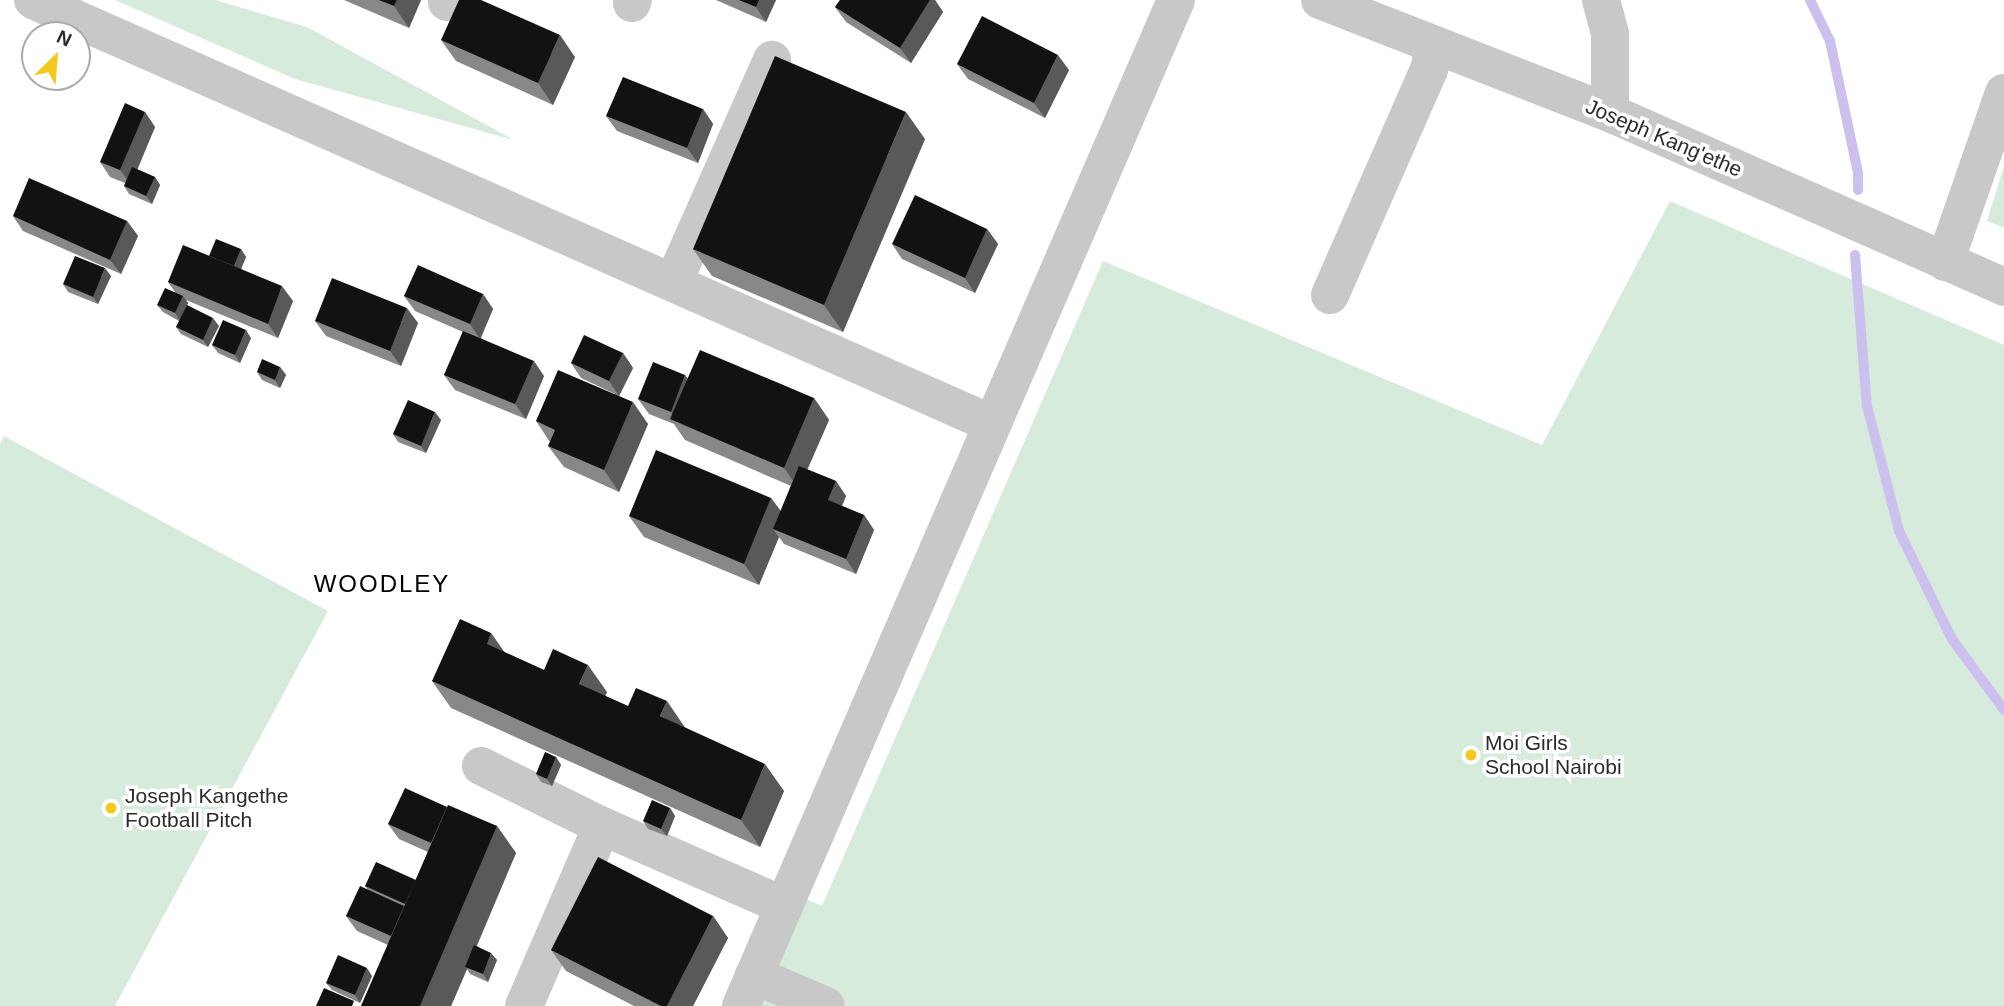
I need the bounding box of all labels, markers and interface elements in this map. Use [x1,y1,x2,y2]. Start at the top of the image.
north arrow [21,21,91,91]
text: N [54,26,75,51]
street label: Joseph Kang'ethe [1582,94,1746,182]
district label: WOODLEY [315,570,449,598]
place label: Moi Girls School Nairobi [1485,730,1622,780]
marker: Moi Girls School Nairobi [1463,747,1479,763]
place label: Joseph Kangethe Football Pitch [125,783,288,833]
marker: Joseph Kangethe Football Pitch [103,800,119,816]

